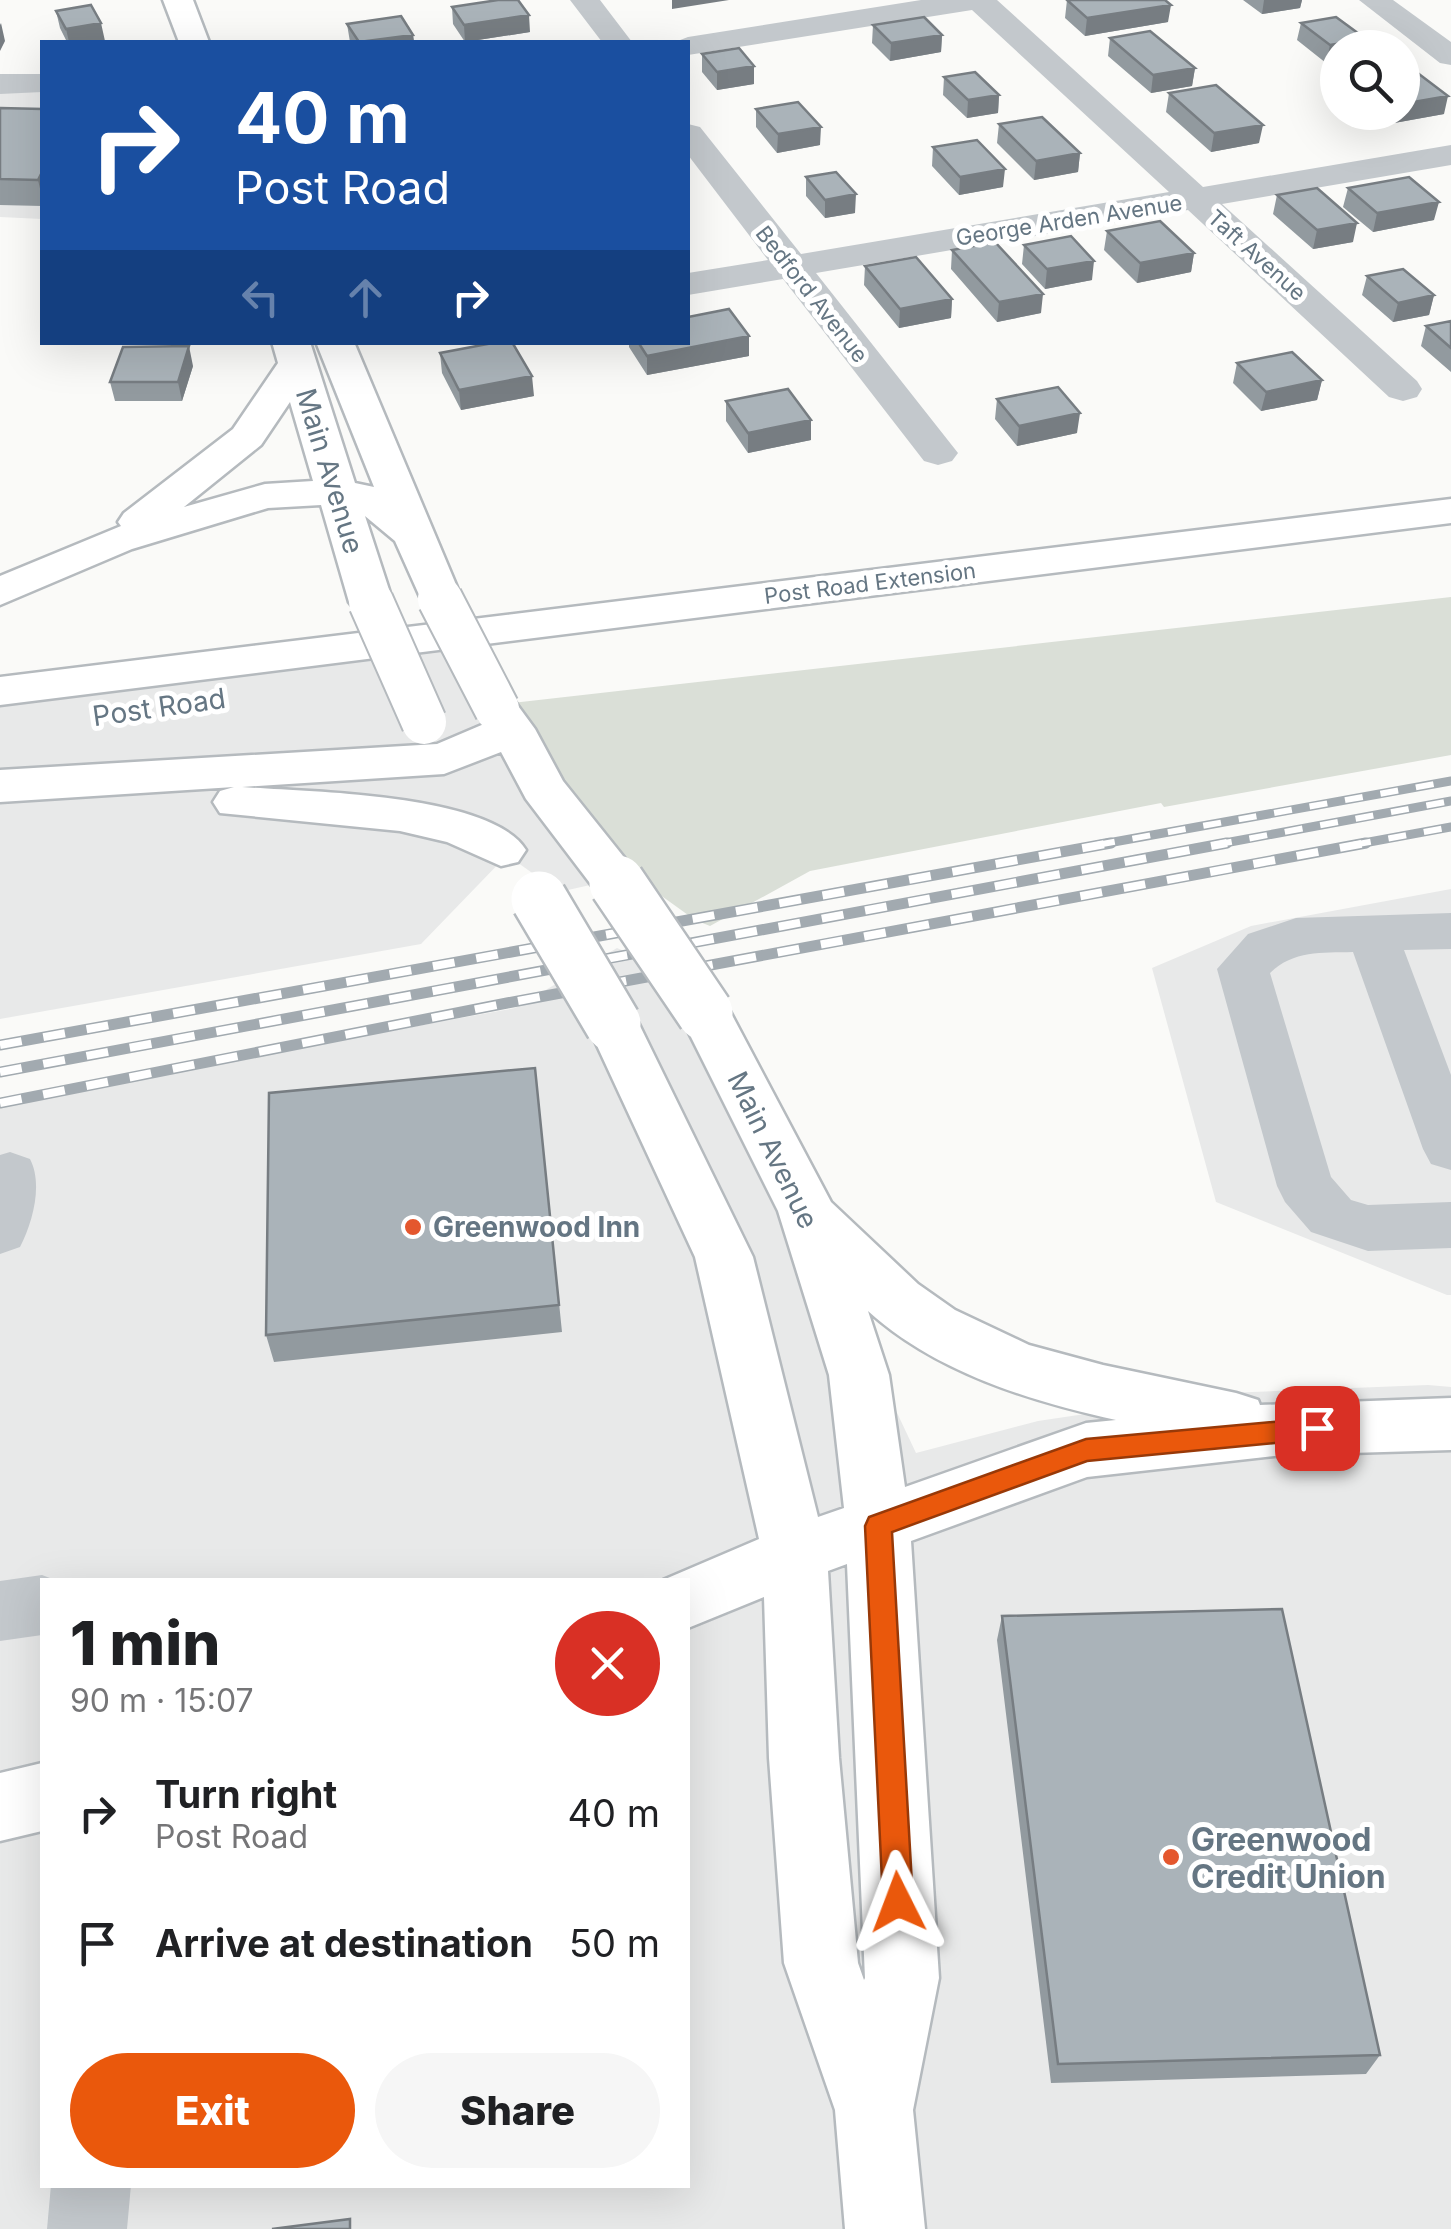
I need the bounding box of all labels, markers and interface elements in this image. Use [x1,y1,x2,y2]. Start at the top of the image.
map controls [1320,30,1420,130]
button: search [1320,30,1420,130]
text: 40 m [235,75,410,160]
icon: right [70,80,200,210]
text: Post Road [235,160,450,215]
street label: George Arden Avenue [954,189,1184,251]
street label: Taft Avenue [1203,204,1311,306]
street label: Bedford Avenue [751,220,873,368]
icon: left [233,270,288,325]
icon: ahead [338,270,393,325]
icon: right [443,270,498,325]
street label: Main Avenue [289,384,371,558]
street label: Post Road Extension [763,557,977,609]
street label: Post Road [90,681,228,733]
street label: Main Avenue [720,1066,826,1234]
place label: Greenwood Inn [433,1210,640,1244]
marker: Greenwood Inn [402,1216,424,1238]
pin [1275,1386,1360,1471]
icon: arrive [1290,1401,1345,1456]
text: 1 min [70,1607,220,1679]
button: close [555,1611,660,1716]
text: 90 m · 15:07 [70,1681,254,1720]
text: Turn right [155,1771,337,1817]
icon: right [70,1786,125,1841]
text: 40 m [568,1790,660,1836]
text: Post Road [155,1817,308,1856]
place label: Greenwood Credit Union [1191,1820,1386,1896]
marker: Greenwood Credit Union [1160,1846,1182,1868]
position arrow [846,1850,950,1954]
icon: arrive [70,1916,125,1971]
text: Arrive at destination [155,1920,533,1966]
text: 50 m [569,1920,660,1966]
button: Exit [70,2053,355,2168]
button: Share [375,2053,660,2168]

